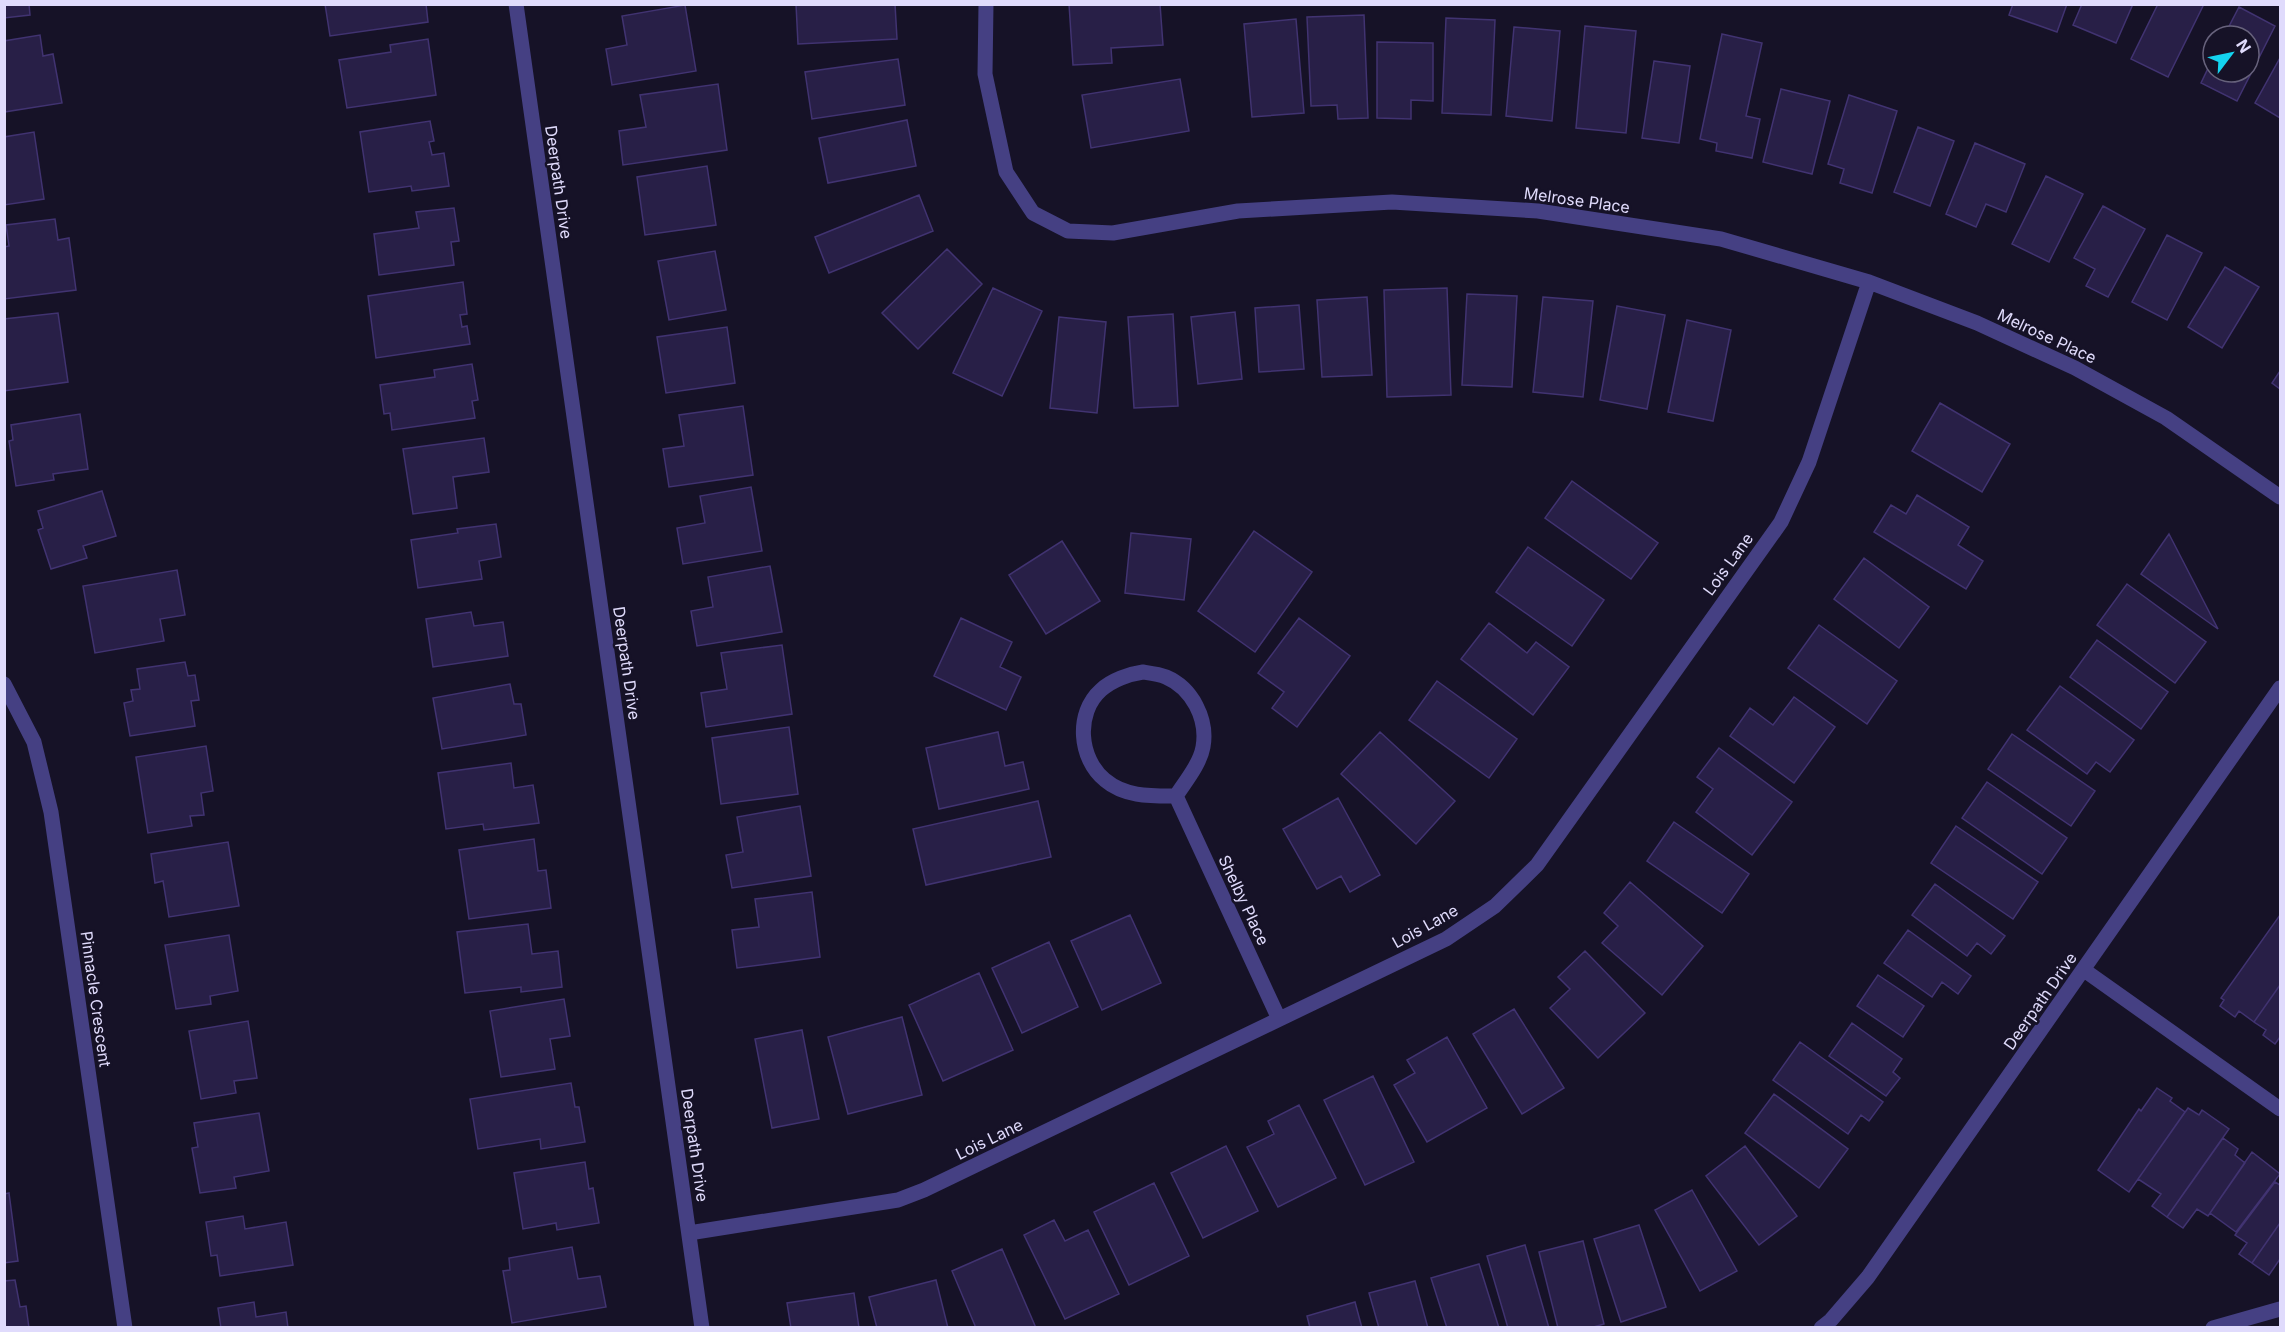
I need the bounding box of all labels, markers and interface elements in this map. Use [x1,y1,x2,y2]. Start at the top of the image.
north arrow [2201,24,2261,84]
text: N [2232,36,2255,57]
street label: Deerpath Drive [541,124,577,240]
street label: Melrose Place [1523,183,1631,217]
street label: Melrose Place [1994,304,2100,368]
street label: Lois Lane [1699,529,1757,599]
street label: Deerpath Drive [609,605,645,721]
street label: Shelby Place [1214,852,1274,948]
street label: Lois Lane [1389,900,1461,952]
street label: Pinnacle Crescent [77,930,115,1068]
street label: Deerpath Drive [1999,948,2081,1054]
street label: Deerpath Drive [677,1087,713,1203]
street label: Lois Lane [952,1114,1026,1164]

